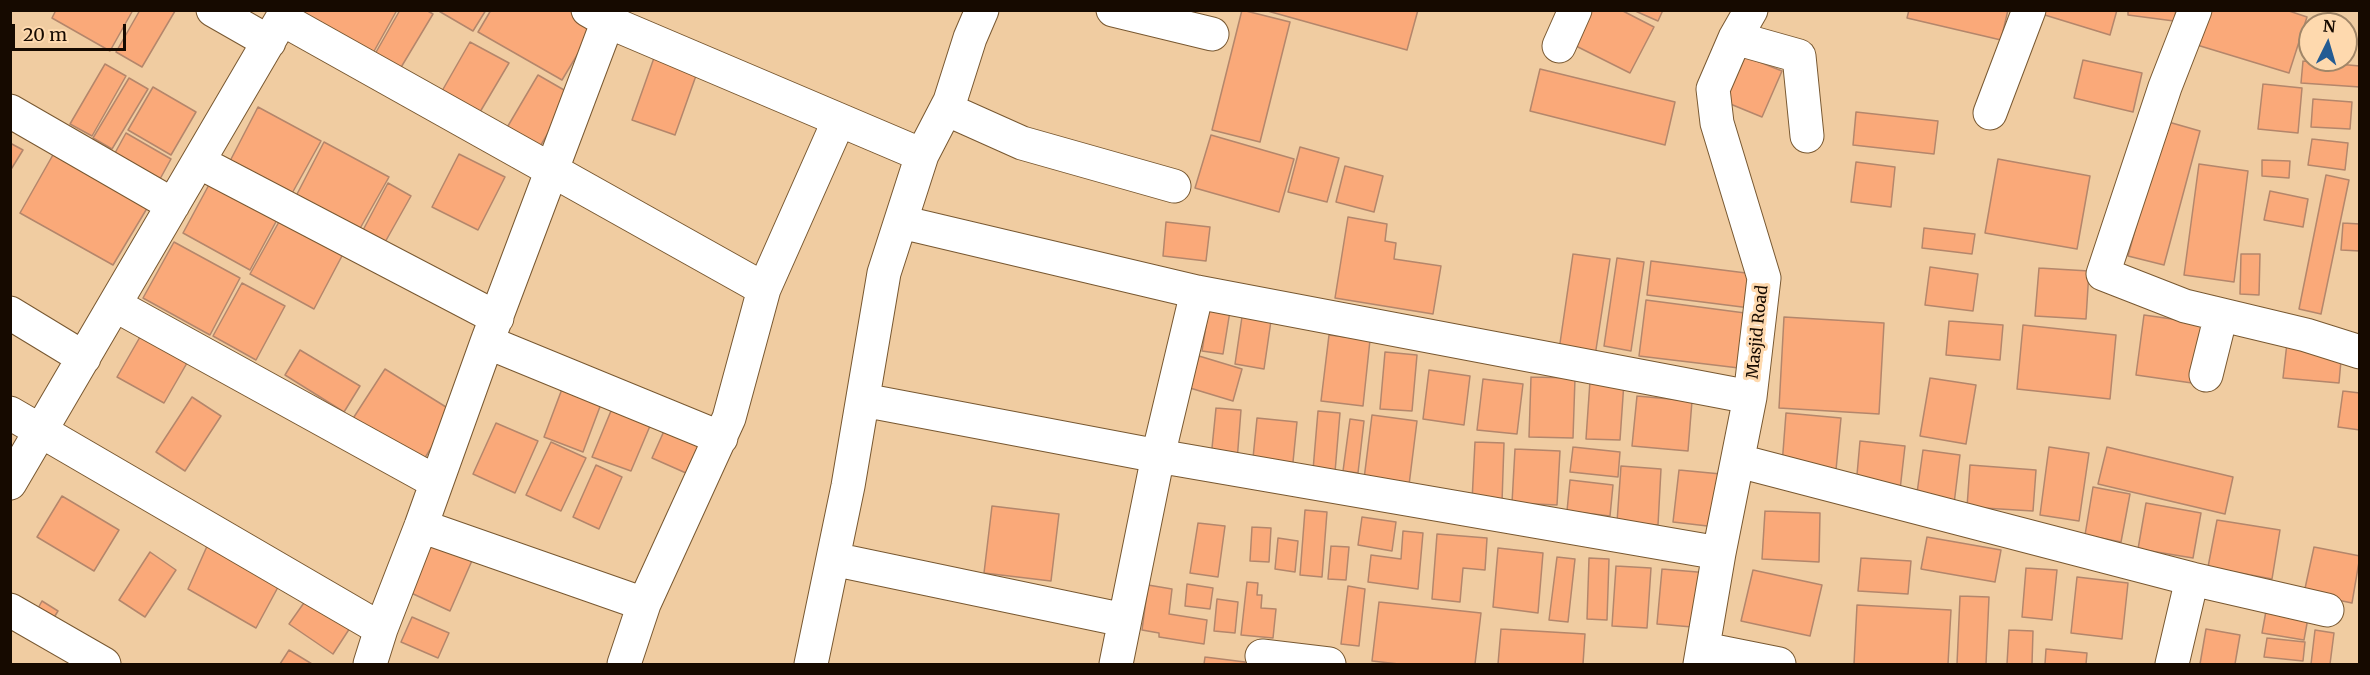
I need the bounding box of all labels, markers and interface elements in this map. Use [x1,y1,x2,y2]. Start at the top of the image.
scale bar [15,12,129,50]
north arrow [2298,12,2358,72]
text: N [2322,16,2337,37]
text: 20 m [23,23,67,46]
street label: Masjid Road [1744,284,1772,380]

